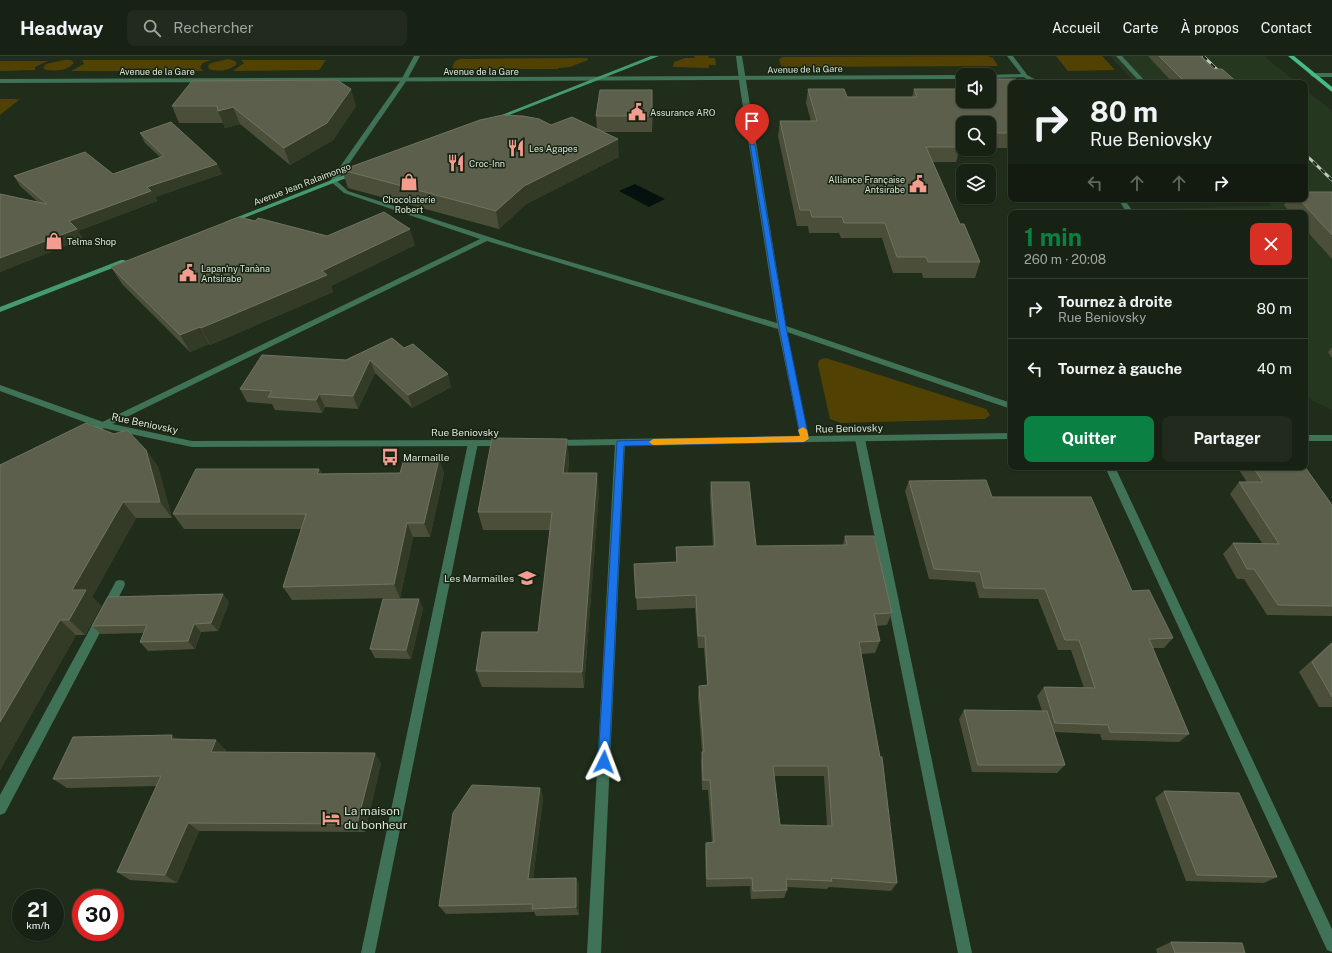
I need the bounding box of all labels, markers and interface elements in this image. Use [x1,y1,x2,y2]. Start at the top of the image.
search box [127,10,407,46]
text: Headway [20,17,103,39]
icon: search [141,17,163,39]
text: Rechercher [173,19,254,36]
text: Accueil [1052,20,1101,36]
text: Carte [1123,20,1159,36]
text: À propos [1181,20,1239,36]
text: Contact [1261,20,1312,36]
street label: Avenue de la Gare [767,63,843,75]
street label: Avenue de la Gare [119,66,195,77]
street label: Avenue de la Gare [443,66,519,77]
map controls [956,68,996,204]
button: sound [956,68,996,108]
text: 80 m [1090,95,1158,128]
icon: right [1024,96,1076,148]
public building icon: Assurance ARO [627,102,647,122]
pin [735,104,769,145]
place label: Assurance ARO [650,107,716,118]
icon: arrive [741,110,763,132]
button: search [956,116,996,156]
text: Rue Beniovsky [1090,129,1212,150]
restaurant icon: Les Agapes [506,138,526,158]
place label: Les Agapes [529,143,578,154]
restaurant icon: Croc-Inn [446,153,466,173]
place label: Croc-Inn [469,158,505,169]
street label: Avenue Jean Ralaimongo [252,160,352,208]
button: layers [956,164,996,204]
shop icon: Chocolaterie Robert [399,172,419,192]
icon: left [1084,172,1106,194]
icon: ahead [1126,172,1148,194]
icon: ahead [1168,172,1190,194]
icon: right [1210,172,1232,194]
place label: Alliance Française Antsirabe [828,174,905,195]
public building icon: Alliance Française Antsirabe [908,174,928,194]
place label: Chocolaterie Robert [382,194,436,215]
text: 1 min [1024,223,1082,251]
button: close [1250,223,1292,265]
shop icon: Telma Shop [44,231,64,251]
place label: Telma Shop [67,236,116,247]
text: 260 m · 20:08 [1024,252,1106,267]
public building icon: Lapan'ny Tanàna Antsirabe [178,263,198,283]
place label: Lapan'ny Tanàna Antsirabe [201,263,270,284]
text: Tournez à droite [1058,293,1172,310]
icon: right [1024,298,1046,320]
text: 80 m [1257,300,1292,317]
text: Rue Beniovsky [1058,310,1146,325]
icon: left [1024,358,1046,380]
text: Tournez à gauche [1058,360,1182,377]
text: 40 m [1257,360,1292,377]
street label: Rue Beniovsky [111,410,180,436]
button: Quitter [1024,416,1154,462]
button: Partager [1162,416,1292,462]
street label: Rue Beniovsky [815,421,884,435]
street label: Rue Beniovsky [431,426,500,438]
bus stop icon: Marmaille [380,447,400,467]
place label: Marmaille [403,451,450,463]
school or university icon: Les Marmailles [517,568,537,588]
place label: Les Marmailles [444,572,514,584]
position arrow [583,741,625,783]
place label: La maison du bonheur [344,804,408,832]
hotel icon: La maison du bonheur [321,808,341,828]
speed limit sign: 30 [72,889,124,941]
text: 21 [27,898,49,922]
text: km/h [26,919,50,931]

